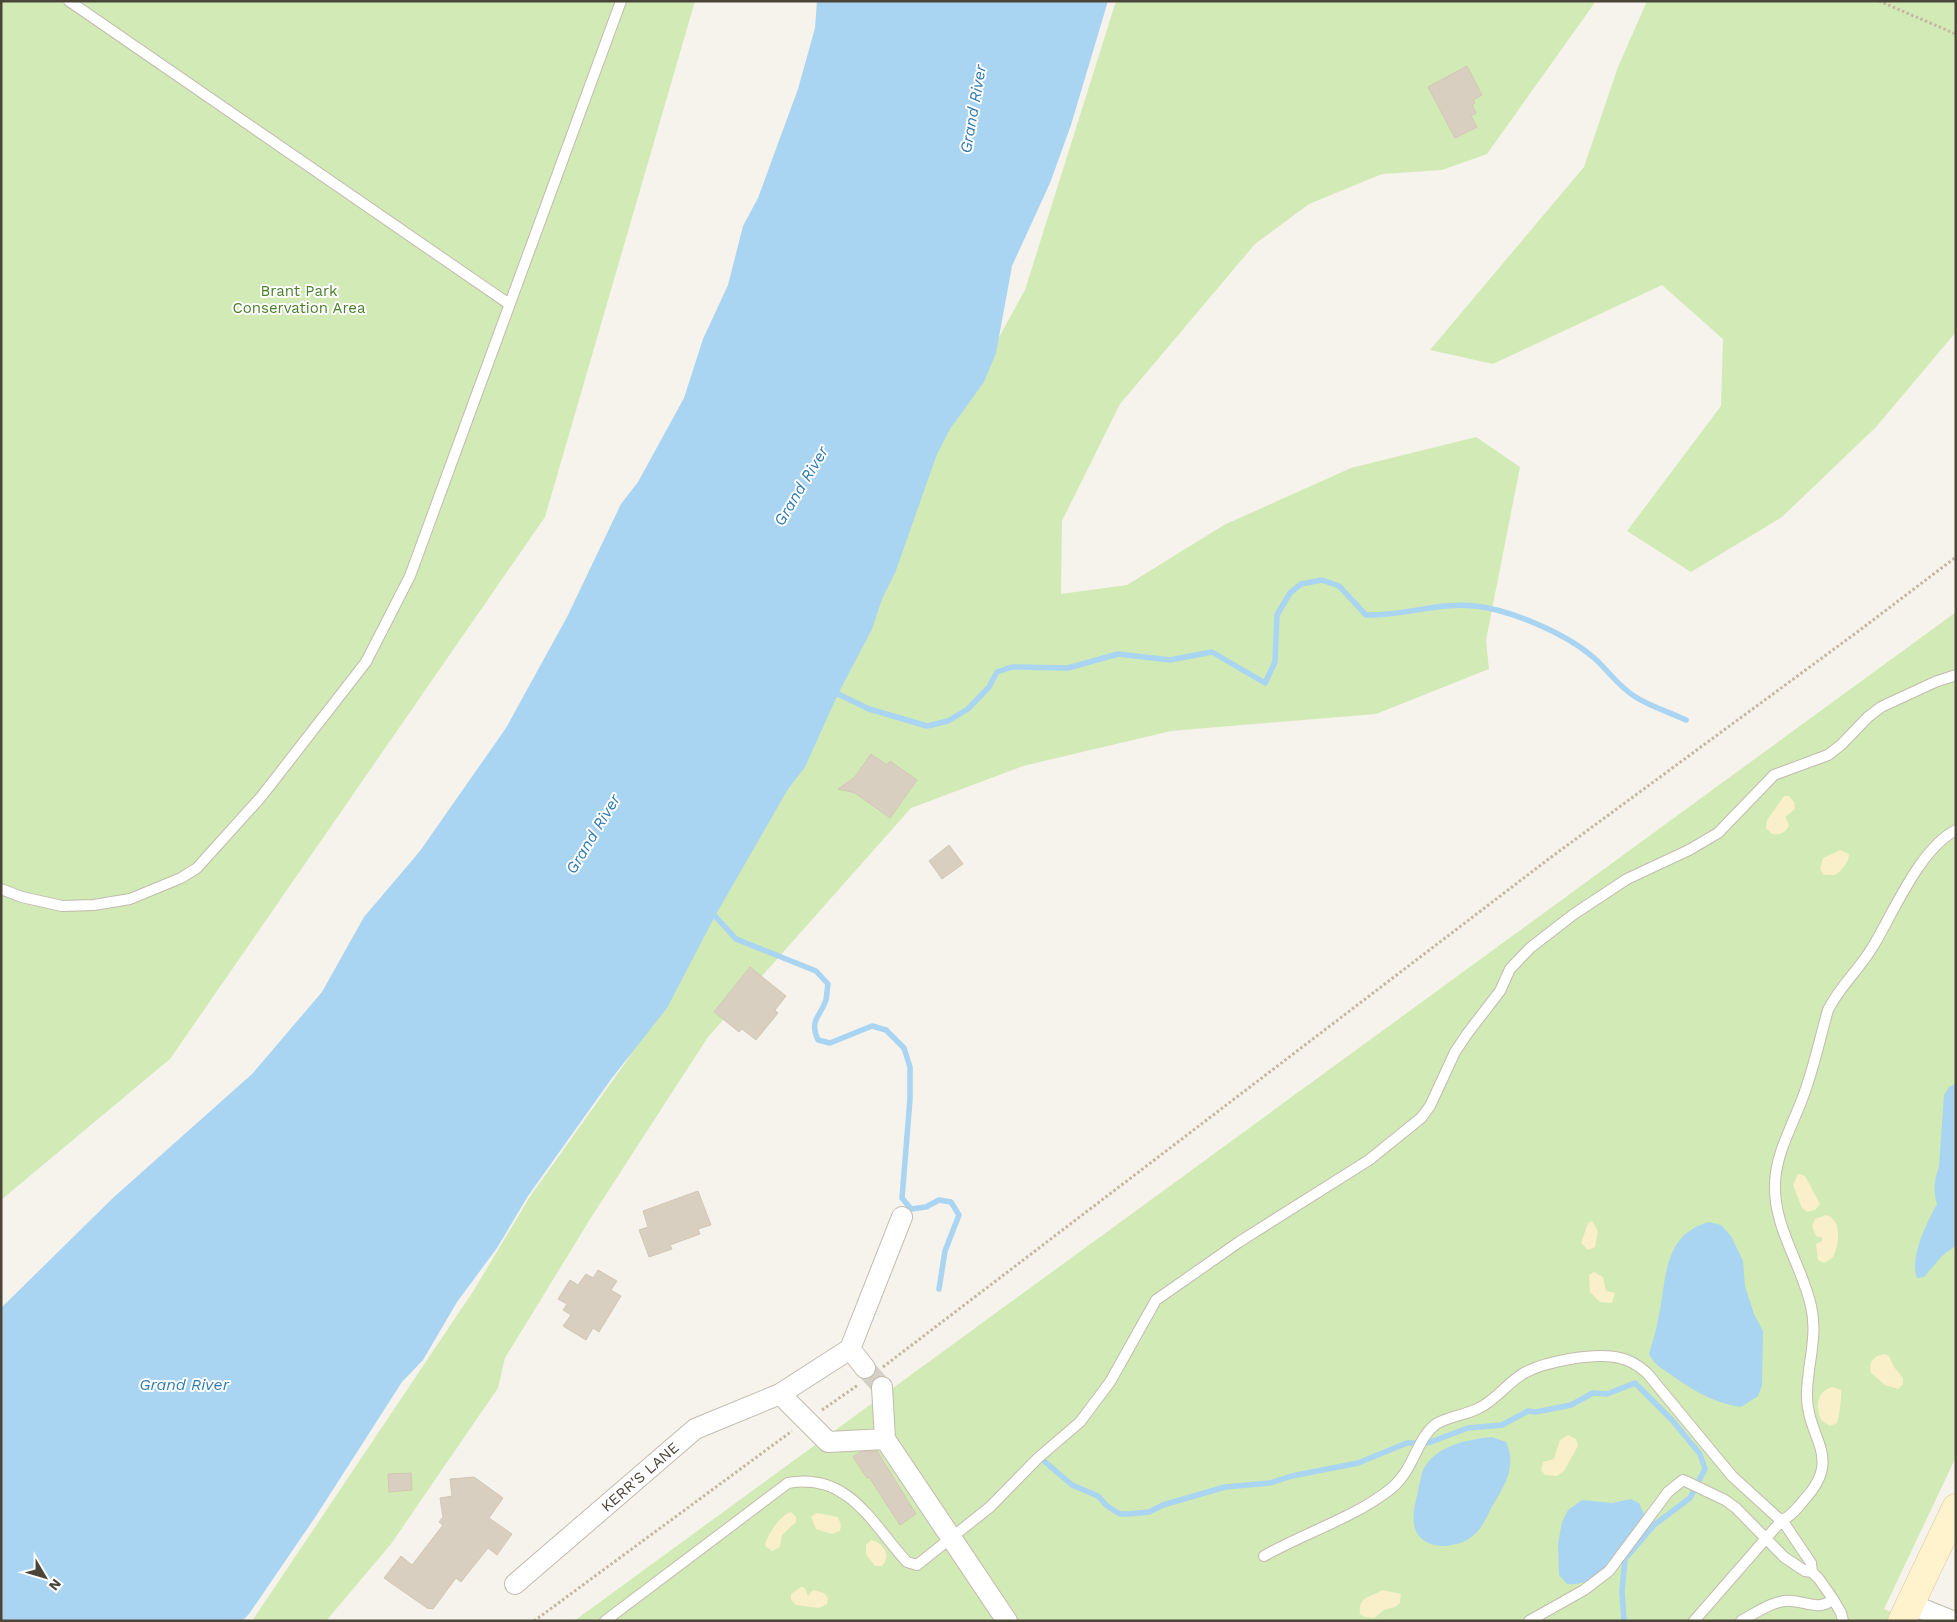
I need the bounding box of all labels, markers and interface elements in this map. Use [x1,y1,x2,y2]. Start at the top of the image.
water label: Grand River [956,62,990,155]
park label: Brant Park Conservation Area [232,282,366,317]
water label: Grand River [770,442,833,529]
water label: Grand River [562,790,625,877]
water label: Grand River [139,1375,230,1394]
street label: KERR'S LANE [597,1438,683,1516]
north arrow [20,1552,70,1602]
text: N [46,1576,65,1594]

